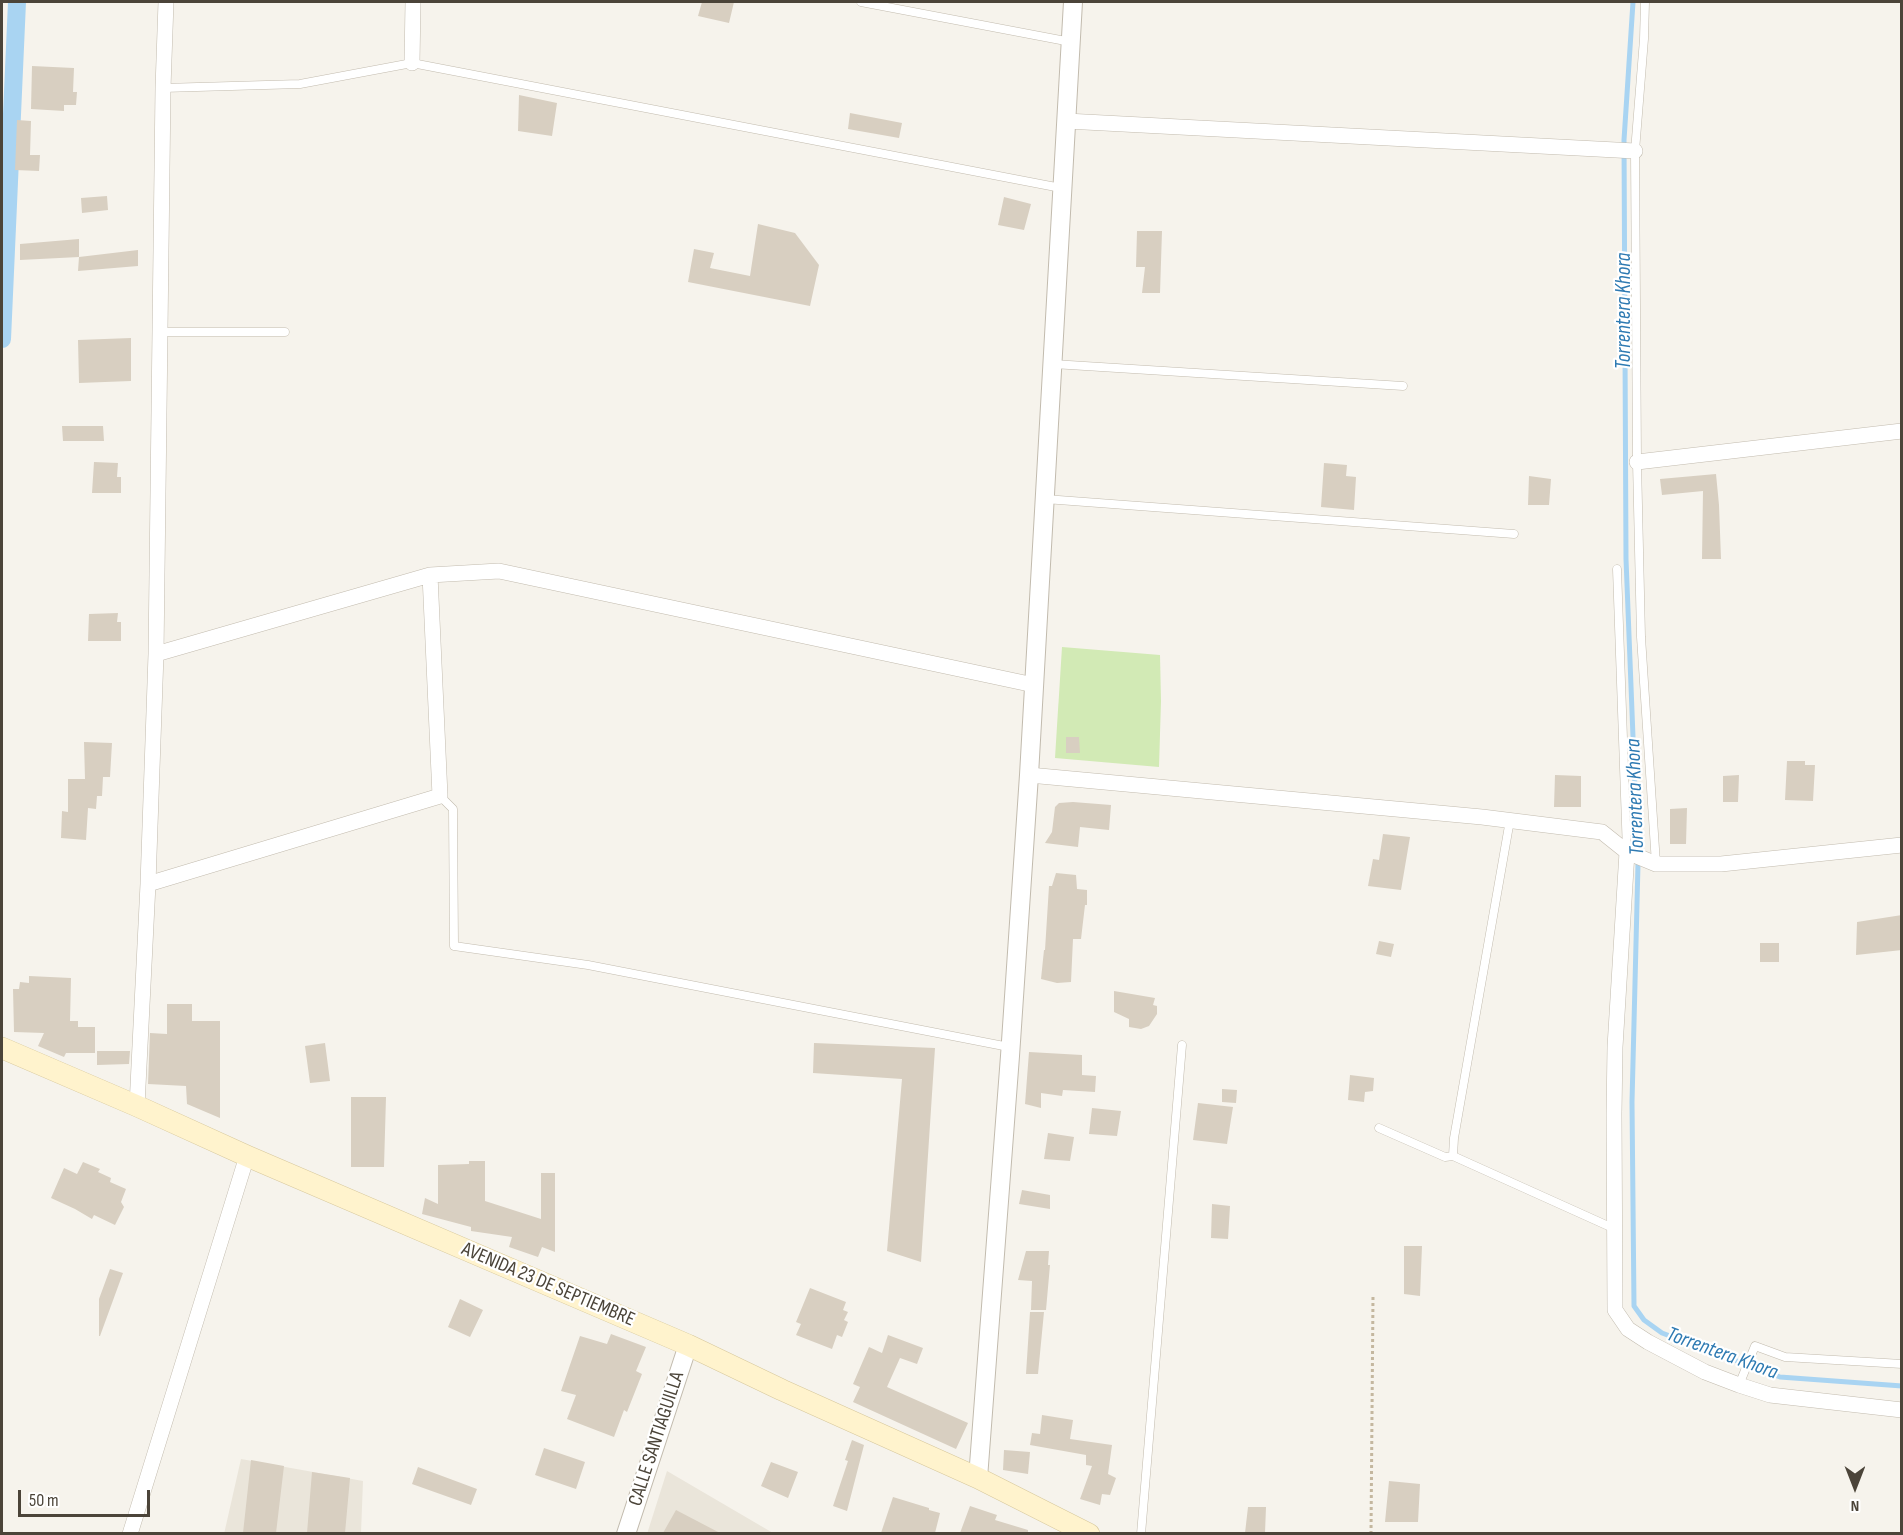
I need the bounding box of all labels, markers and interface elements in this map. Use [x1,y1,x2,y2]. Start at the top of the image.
water label: Torrentera Khora [1612,253,1638,369]
water label: Torrentera Khora [1621,738,1651,856]
street label: AVENIDA 23 DE SEPTIEMBRE [458,1238,638,1332]
water label: Torrentera Khora [1663,1322,1781,1386]
street label: CALLE SANTIAGUILLA [624,1369,690,1509]
north arrow [1825,1457,1885,1517]
scale bar [21,1478,153,1516]
text: 50 m [29,1490,59,1511]
text: N [1851,1496,1859,1515]

